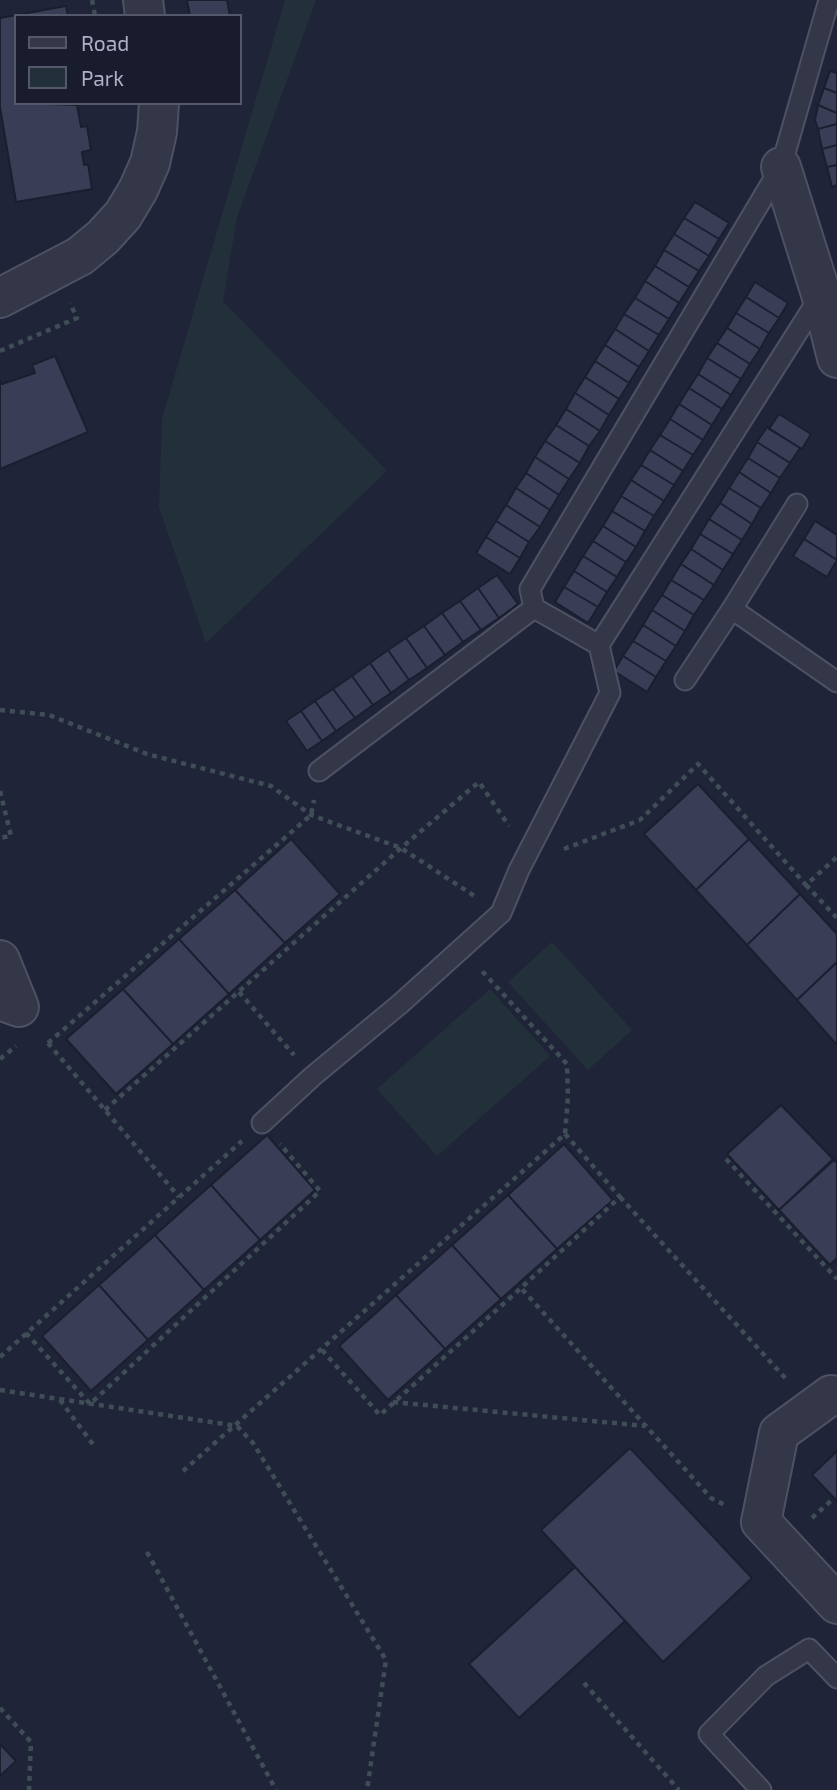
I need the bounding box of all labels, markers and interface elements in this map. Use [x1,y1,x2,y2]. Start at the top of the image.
legend [14,14,242,105]
text: Road [81,30,129,55]
text: Park [81,65,124,90]

